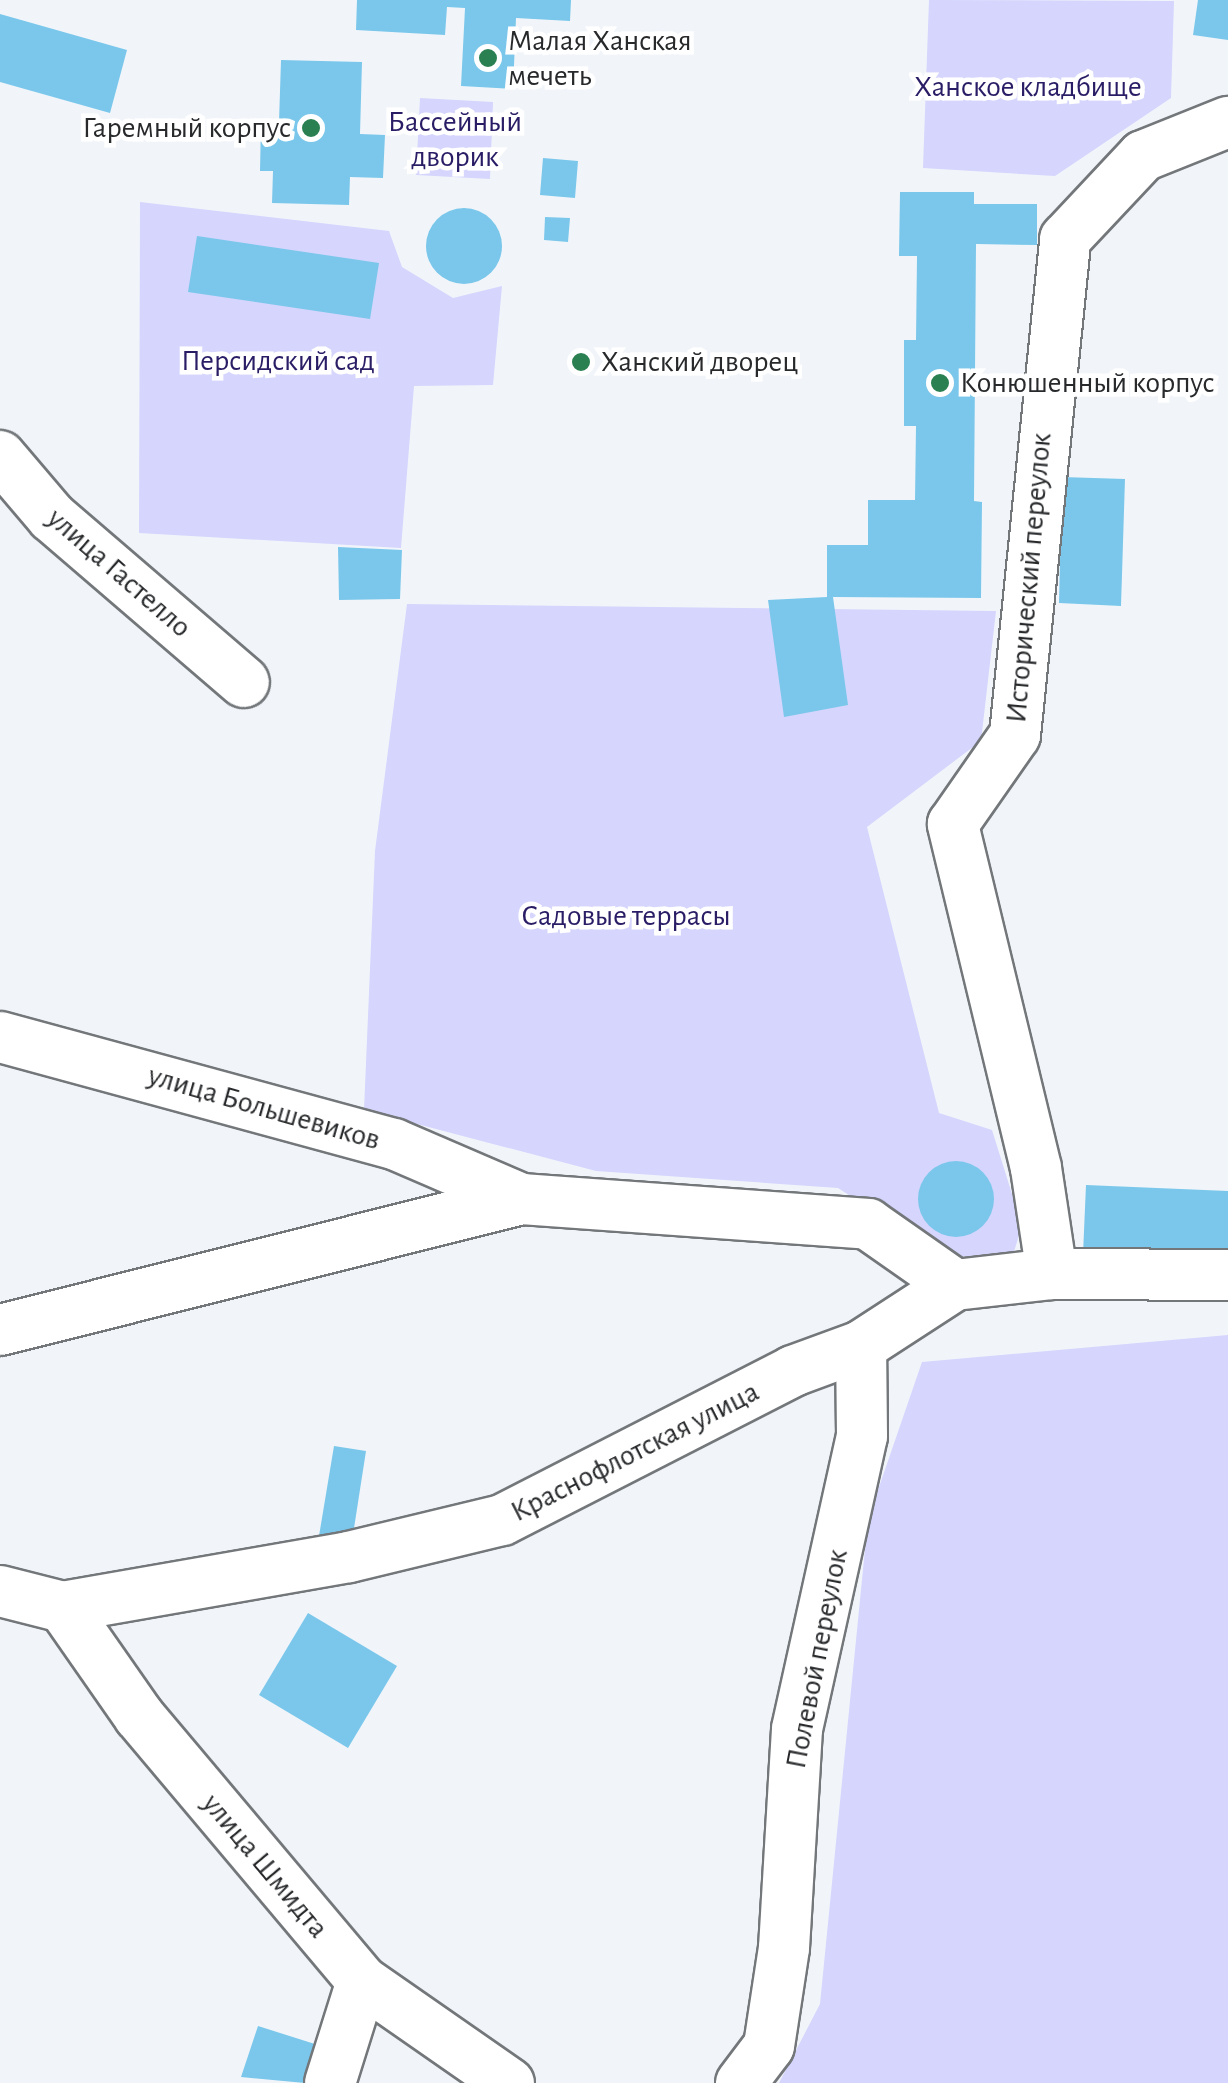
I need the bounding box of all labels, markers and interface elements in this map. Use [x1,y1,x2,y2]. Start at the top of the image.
place label: Малая Ханская мечеть [508,23,692,94]
marker: Малая Ханская мечеть [477,47,499,69]
park label: Ханское кладбище [914,69,1142,105]
park label: Бассейный дворик [388,104,522,174]
place label: Гаремный корпус [82,110,291,146]
marker: Гаремный корпус [300,117,322,139]
park label: Персидский сад [181,343,375,379]
place label: Ханский дворец [601,344,799,380]
marker: Ханский дворец [570,351,592,373]
place label: Конюшенный корпус [960,365,1215,401]
marker: Конюшенный корпус [929,372,951,394]
street label: Исторический переулок [998,432,1060,724]
street label: улица Гастелло [40,501,198,645]
park label: Садовые террасы [521,898,731,934]
street label: улица Большевиков [144,1058,384,1158]
street label: Краснофлотская улица [505,1374,765,1530]
street label: Полевой переулок [778,1546,856,1772]
street label: улица Шмидта [194,1786,336,1946]

